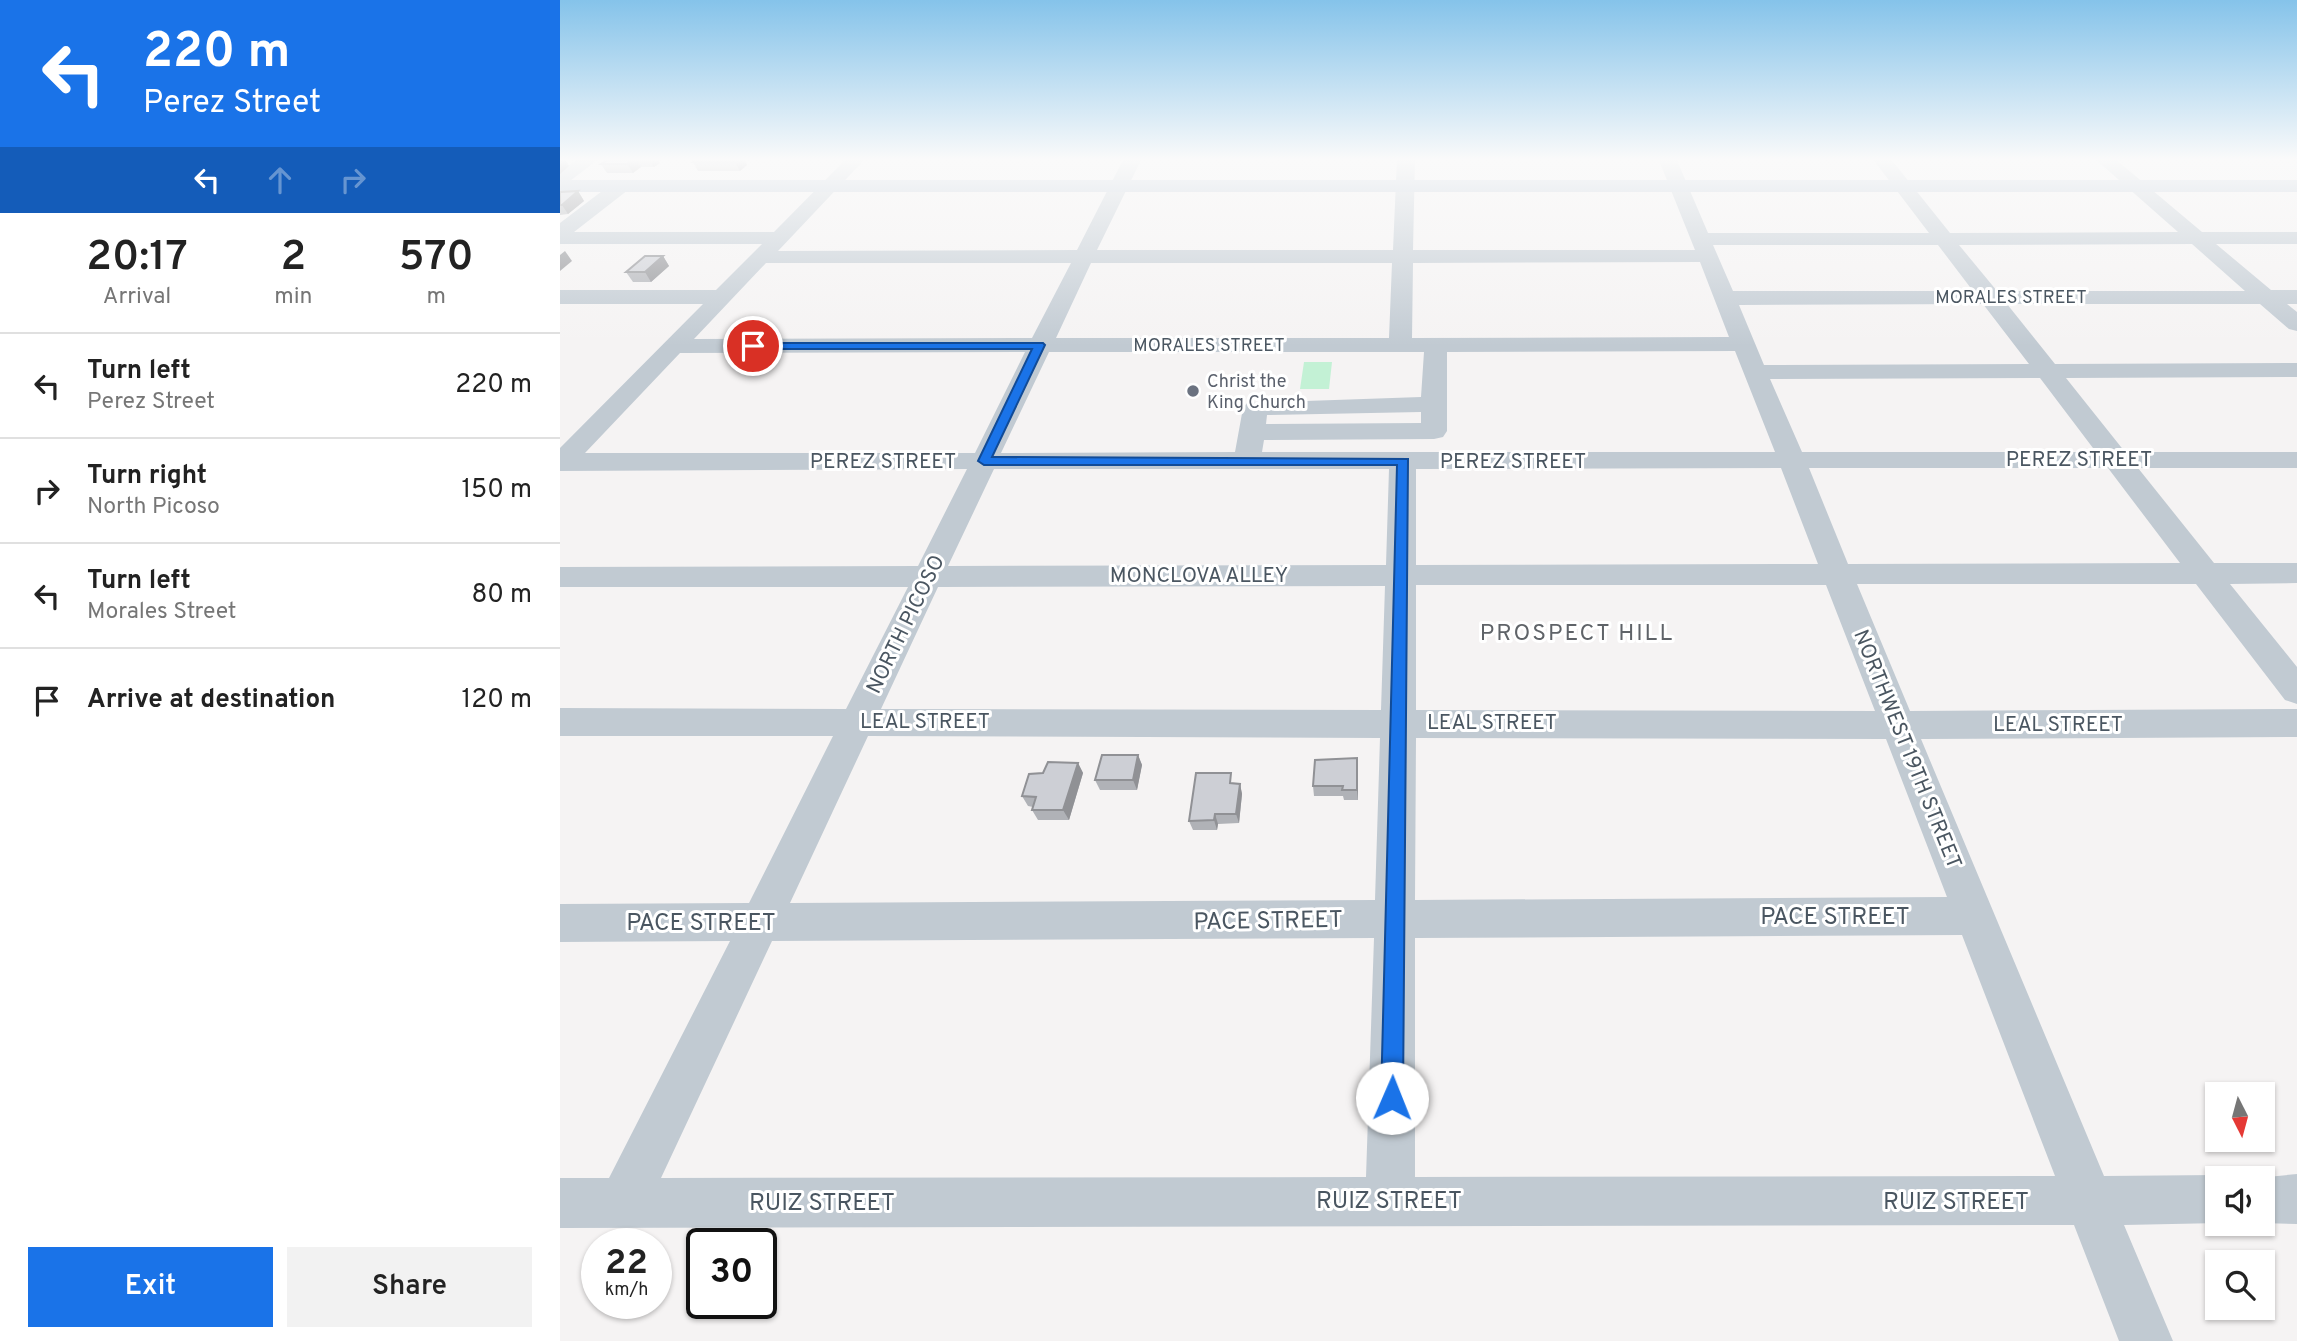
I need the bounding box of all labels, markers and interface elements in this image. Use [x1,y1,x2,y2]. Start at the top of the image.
text: 220 m [143,23,290,85]
icon: left [28,28,119,119]
text: Perez Street [143,84,321,124]
icon: left [188,161,226,199]
icon: ahead [261,161,299,199]
icon: right [334,161,372,199]
text: 20:17 [86,232,188,285]
text: 2 [280,232,306,285]
text: 570 [399,232,474,285]
text: Arrival [103,283,171,312]
text: min [274,283,312,312]
text: m [426,283,446,312]
street label: MORALES STREET [1935,287,2087,310]
pin [723,316,783,376]
icon: arrive [734,327,772,365]
street label: MORALES STREET [1133,335,1285,358]
text: Turn left [87,355,191,388]
icon: left [28,367,66,405]
text: 220 m [455,369,532,402]
place label: Christ the King Church [1207,371,1306,415]
marker: Christ the King Church [1185,383,1201,399]
text: Perez Street [87,388,215,417]
street label: PEREZ STREET [2006,447,2152,474]
street label: PEREZ STREET [810,449,956,476]
street label: PEREZ STREET [1440,449,1586,476]
text: Turn right [87,460,207,493]
icon: right [28,472,66,510]
text: 150 m [461,474,532,507]
text: North Picoso [87,493,220,522]
street label: NORTH PICOSO [861,551,952,698]
street label: MONCLOVA ALLEY [1110,563,1288,590]
text: Turn left [87,565,191,598]
icon: left [28,577,66,615]
text: 80 m [472,579,532,612]
text: Morales Street [87,598,237,627]
district label: PROSPECT HILL [1480,620,1674,649]
street label: NORTHWEST 19TH STREET [1846,626,1967,873]
icon: arrive [28,682,66,720]
text: Arrive at destination [87,684,335,717]
text: 120 m [462,684,532,717]
street label: LEAL STREET [860,709,990,736]
street label: LEAL STREET [1427,710,1557,737]
street label: LEAL STREET [1993,712,2123,739]
street label: PACE STREET [1760,903,1910,933]
street label: PACE STREET [1193,906,1343,938]
street label: PACE STREET [626,909,776,939]
position arrow [1355,1061,1429,1135]
north arrow [2205,1082,2275,1152]
map controls [2205,1082,2275,1320]
button: sound [2205,1166,2275,1236]
street label: RUIZ STREET [1316,1187,1462,1217]
street label: RUIZ STREET [1883,1188,2029,1218]
street label: RUIZ STREET [749,1189,895,1219]
speed limit sign: 30 [686,1228,777,1319]
text: 22 [605,1242,648,1286]
button: Exit [28,1247,273,1327]
button: Share [287,1247,532,1327]
button: search [2205,1250,2275,1320]
text: km/h [605,1279,648,1302]

